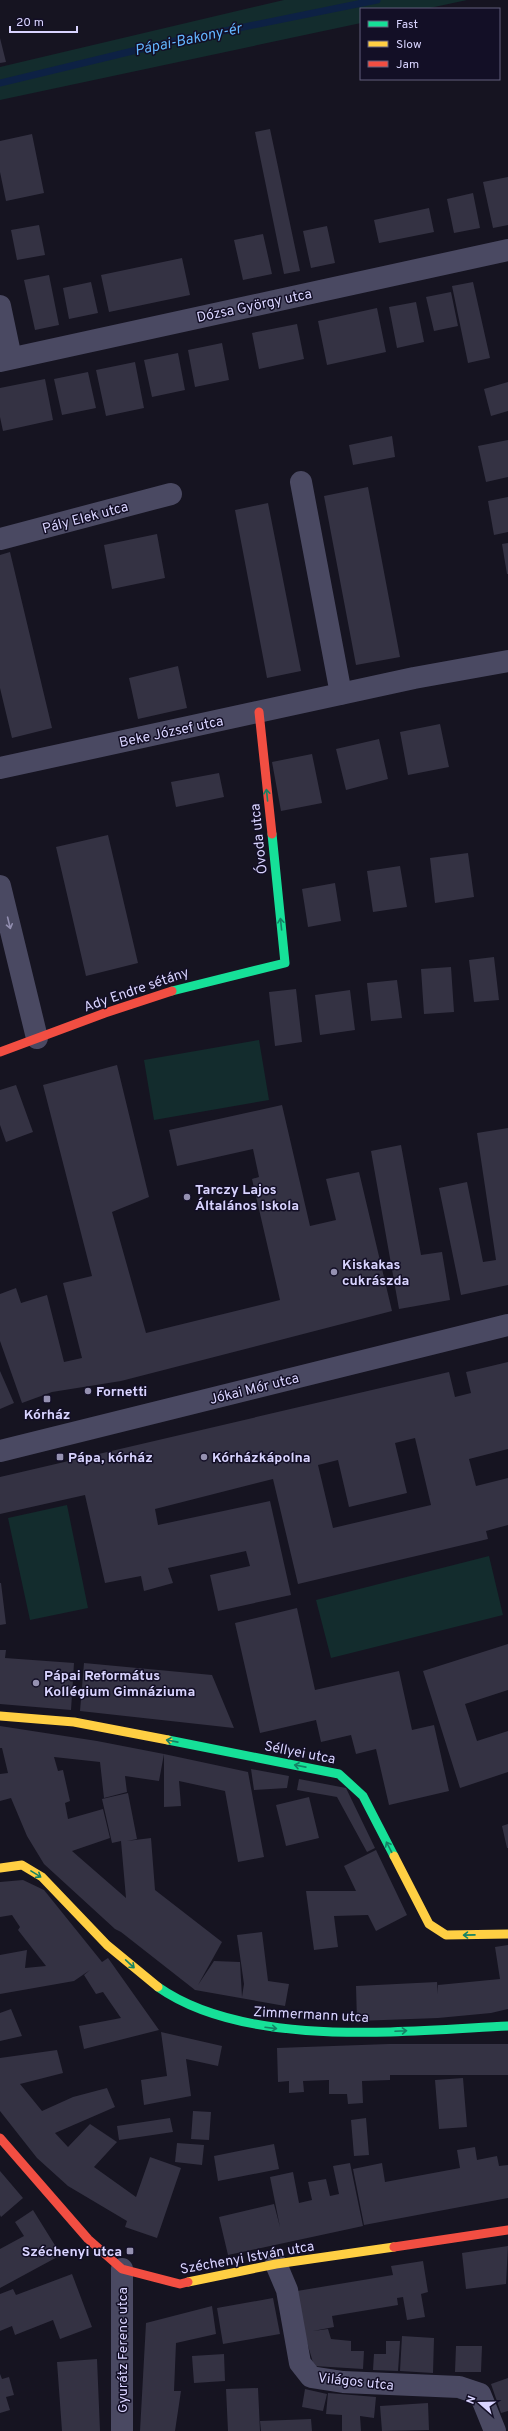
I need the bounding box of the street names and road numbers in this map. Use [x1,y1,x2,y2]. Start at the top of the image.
street label: Dózsa György utca [195,286,313,327]
street label: Pály Elek utca [41,499,130,538]
street label: Beke József utca [118,713,225,752]
street label: Óvoda utca [246,803,272,875]
street label: Ady Endre sétány [82,964,191,1016]
street label: Jókai Mór utca [208,1370,301,1409]
street label: Séllyei utca [263,1738,337,1769]
street label: Zimmermann utca [253,2004,369,2027]
street label: Széchenyi István utca [179,2238,316,2279]
street label: Gyurátz Ferenc utca [115,2287,132,2413]
street label: Világos utca [317,2370,395,2395]

